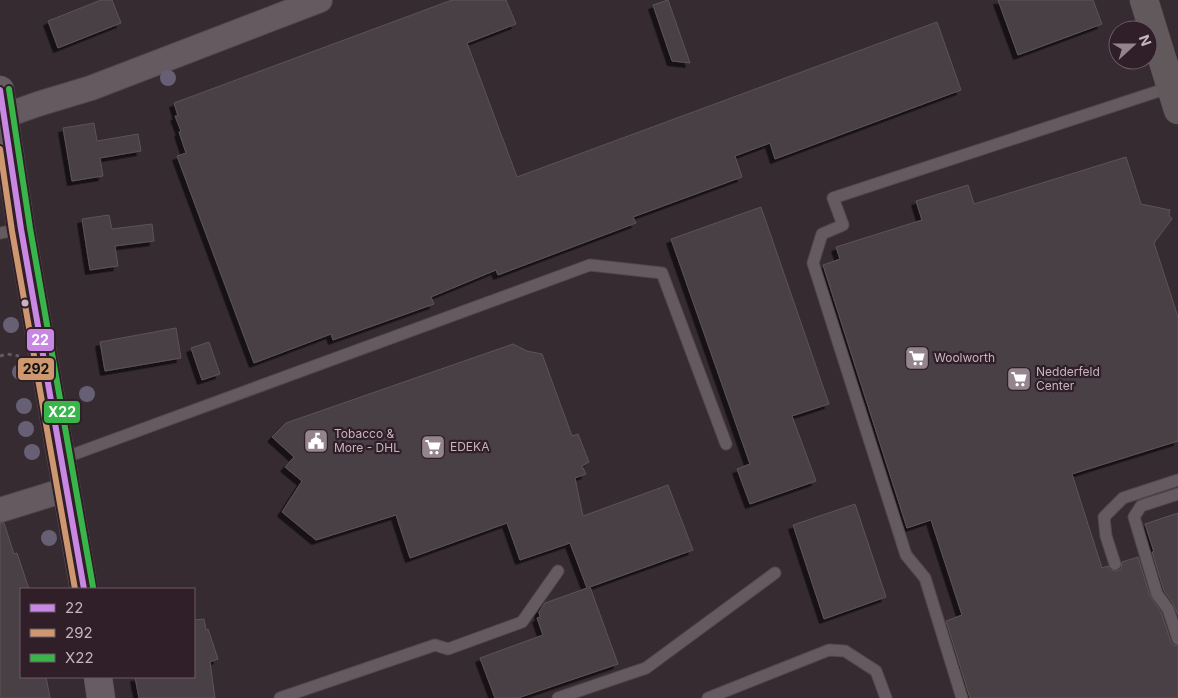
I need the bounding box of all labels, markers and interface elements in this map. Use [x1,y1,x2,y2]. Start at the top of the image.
north arrow [1108,20,1158,70]
text: N [1136,32,1155,48]
unlabelled marker [20,298,30,308]
line badge: 22 [26,328,55,352]
text: 22 [31,331,49,348]
supermarket icon: Woolworth [904,345,930,371]
place label: Woolworth [934,350,995,365]
line badge: 292 [17,357,55,381]
text: 292 [23,360,50,377]
place label: Nedderfeld Center [1036,364,1100,393]
supermarket icon: Nedderfeld Center [1006,366,1032,392]
line badge: X22 [43,400,81,424]
text: X22 [48,403,76,420]
place label: Tobacco & More - DHL [334,426,400,455]
public building icon: Tobacco & More - DHL [303,428,329,454]
supermarket icon: EDEKA [420,434,446,460]
place label: EDEKA [450,439,489,454]
legend [20,588,195,678]
text: 22 [65,598,83,617]
text: 292 [65,623,93,642]
text: X22 [65,648,94,667]

